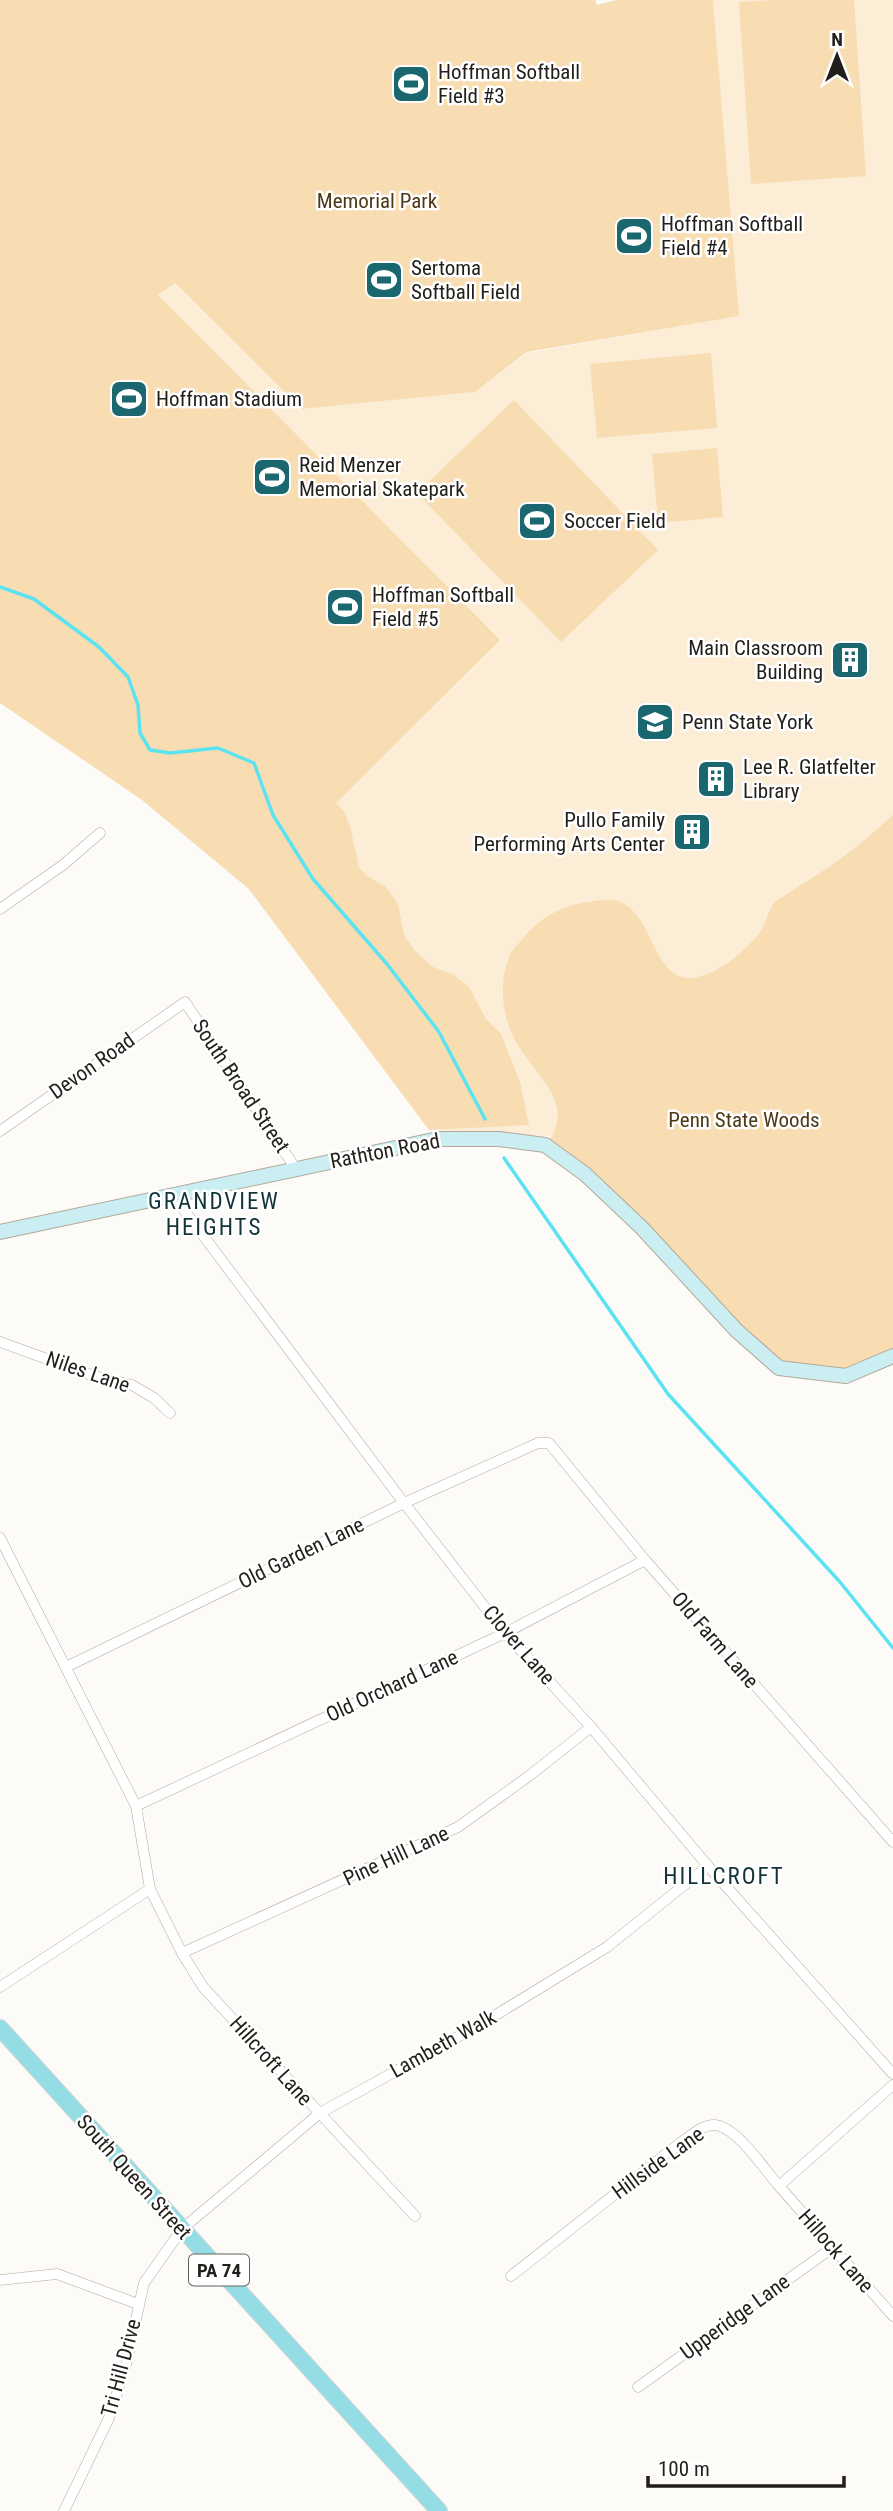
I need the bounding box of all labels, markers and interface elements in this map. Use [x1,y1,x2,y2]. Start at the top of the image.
north arrow [802,21,872,91]
text: N [831,28,843,51]
place label: Hoffman Softball Field #3 [438,60,580,108]
sports icon: Hoffman Softball Field #3 [390,63,432,105]
park label: Memorial Park [317,189,438,213]
place label: Hoffman Softball Field #4 [661,212,803,260]
sports icon: Hoffman Softball Field #4 [613,215,655,257]
place label: Sertoma Softball Field [411,256,520,304]
sports icon: Sertoma Softball Field [363,259,405,301]
sports icon: Hoffman Stadium [108,378,150,420]
place label: Hoffman Stadium [156,387,302,411]
place label: Reid Menzer Memorial Skatepark [299,453,465,501]
sports icon: Reid Menzer Memorial Skatepark [251,456,293,498]
sports icon: Soccer Field [516,500,558,542]
place label: Soccer Field [564,509,666,533]
place label: Hoffman Softball Field #5 [372,583,514,631]
sports icon: Hoffman Softball Field #5 [324,586,366,628]
place label: Main Classroom Building [688,636,823,684]
building icon: Main Classroom Building [829,639,871,681]
school or university icon: Penn State York [634,701,676,743]
place label: Penn State York [682,710,814,734]
place label: Lee R. Glatfelter Library [743,755,876,803]
building icon: Lee R. Glatfelter Library [695,758,737,800]
place label: Pullo Family Performing Arts Center [474,808,665,856]
building icon: Pullo Family Performing Arts Center [671,811,713,853]
street label: South Broad Street [188,1015,294,1157]
street label: Devon Road [45,1028,139,1104]
park label: Penn State Woods [668,1108,820,1132]
street label: Rathton Road [328,1129,442,1173]
district label: GRANDVIEW HEIGHTS [148,1188,280,1241]
street label: Niles Lane [43,1346,133,1398]
street label: Old Garden Lane [234,1512,368,1594]
street label: Old Farm Lane [667,1587,763,1693]
street label: Clover Lane [478,1600,560,1690]
street label: Old Orchard Lane [322,1645,462,1727]
street label: Pine Hill Lane [339,1821,453,1891]
district label: HILLCROFT [663,1863,785,1890]
street label: Lambeth Walk [386,2005,501,2083]
street label: Hillcroft Lane [225,2011,317,2111]
street label: South Queen Street [72,2110,196,2244]
street label: Hillside Lane [608,2122,708,2204]
street label: Hillock Lane [793,2205,879,2298]
road number: PA 74 [189,2254,249,2286]
street label: Upperidge Lane [676,2269,794,2365]
street label: Tri Hill Drive [96,2316,146,2420]
scale bar [648,2444,844,2488]
text: 100 m [658,2457,710,2481]

